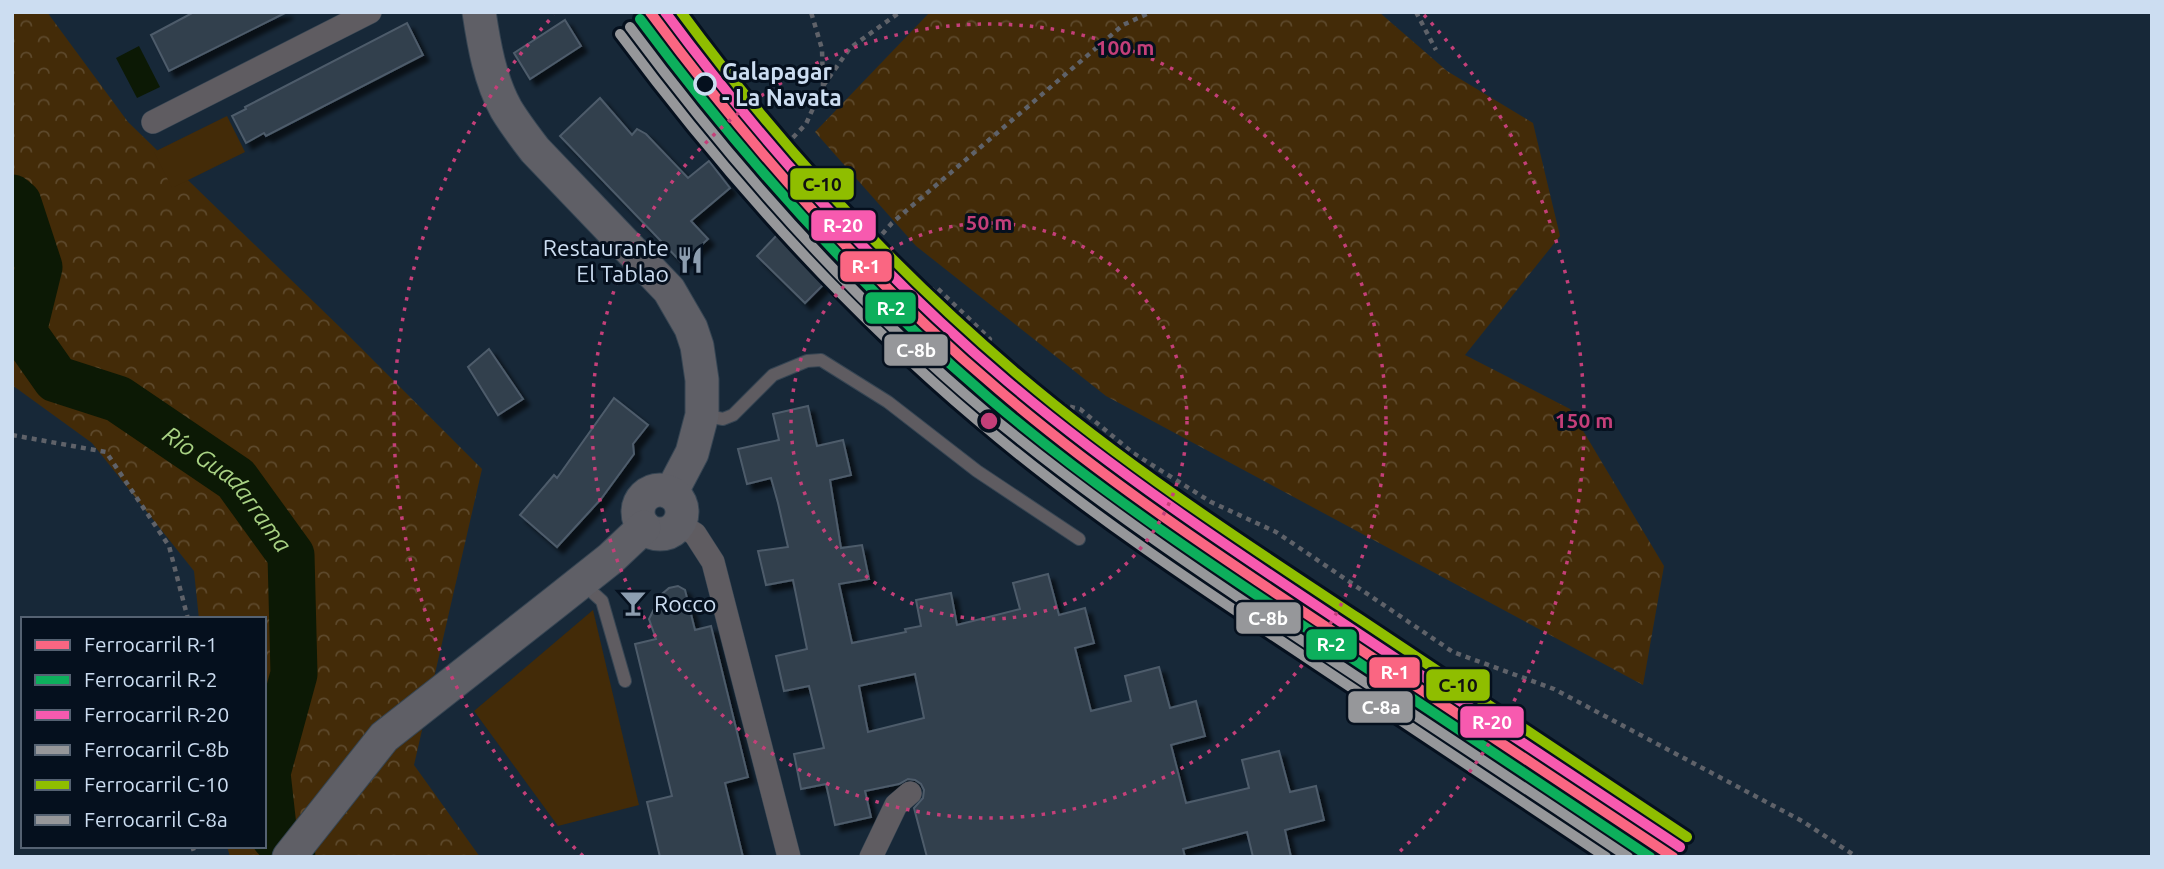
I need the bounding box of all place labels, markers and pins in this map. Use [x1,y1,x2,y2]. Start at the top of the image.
place label: Galapagar - La Navata [722,59,842,110]
marker: Galapagar - La Navata [694,73,716,95]
place label: Restaurante El Tablao [543,235,669,286]
restaurant icon: Restaurante El Tablao [675,245,705,275]
centre of rings [977,409,1001,433]
bar icon: Rocco [618,588,648,618]
place label: Rocco [654,591,716,616]

